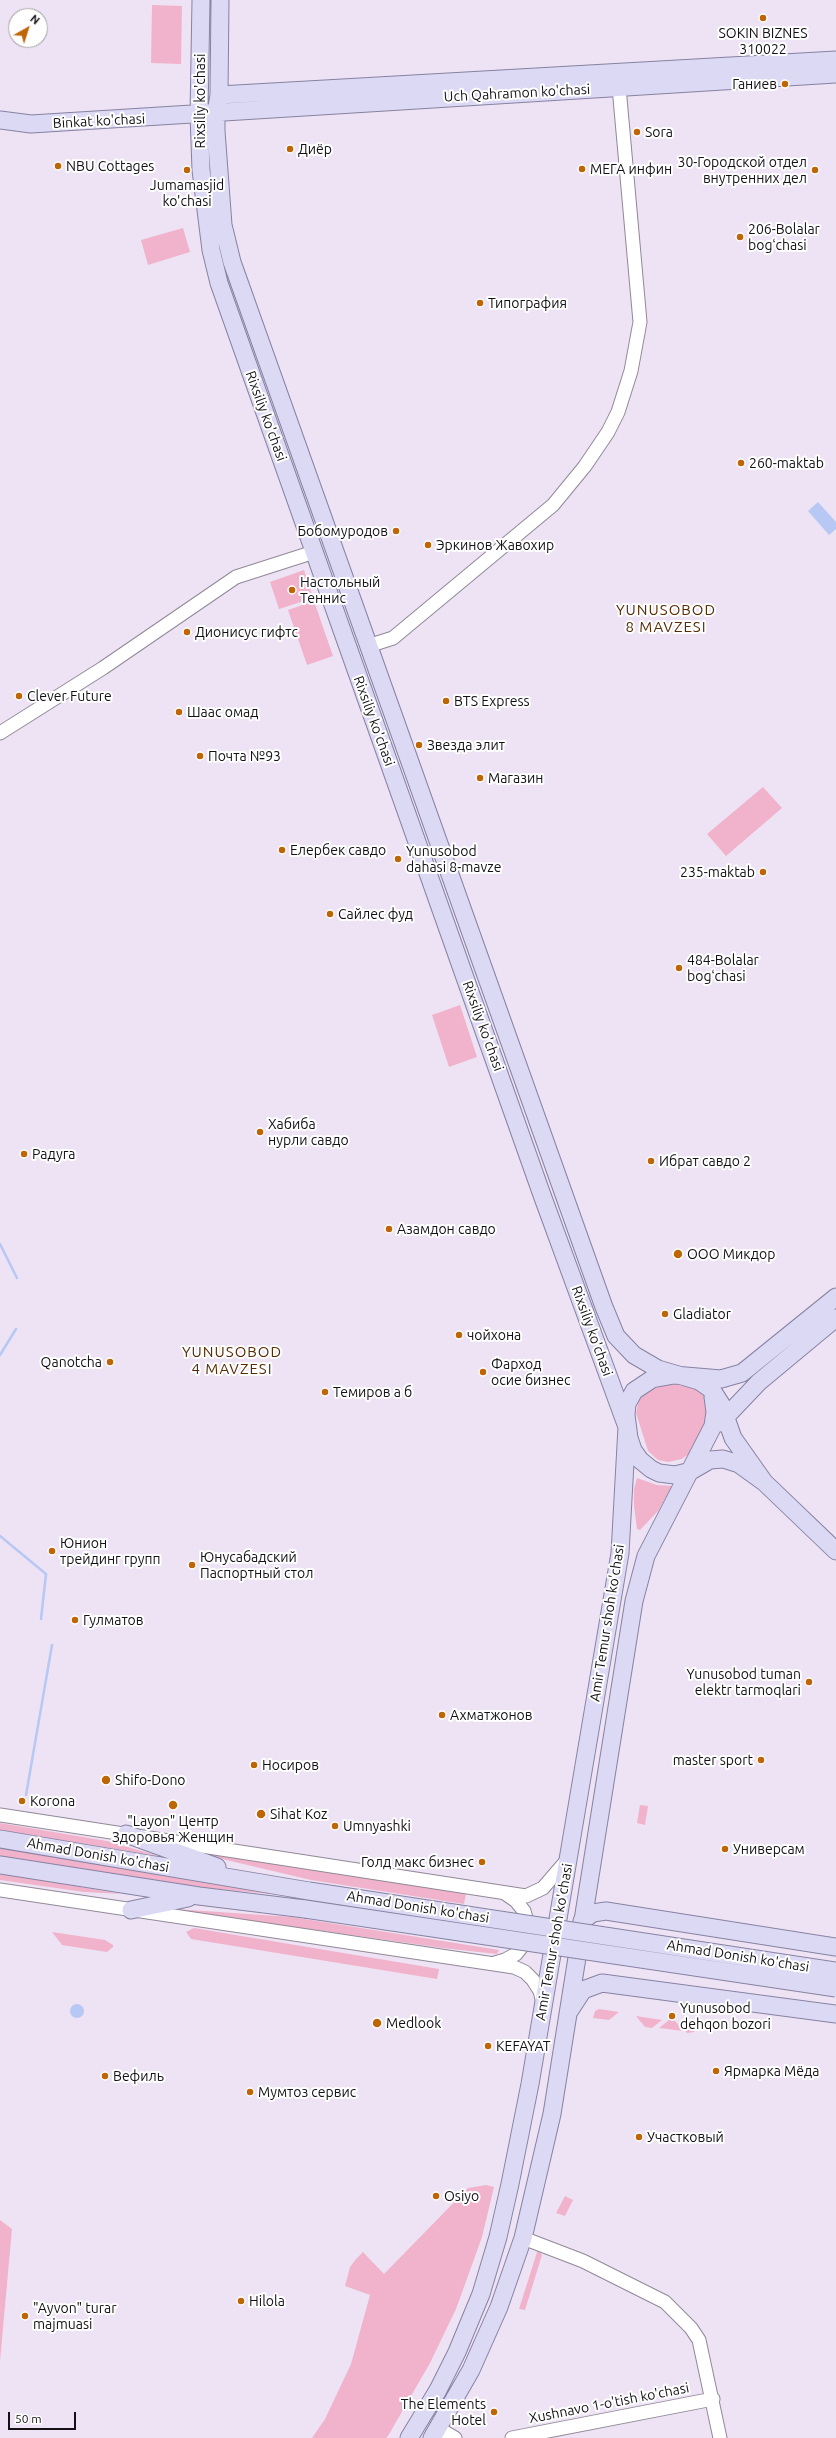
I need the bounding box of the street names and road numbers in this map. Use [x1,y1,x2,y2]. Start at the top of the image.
street label: Rixsiliy ko'chasi [192,54,208,148]
street label: Uch Qahramon ko'chasi [443,81,591,105]
street label: Binkat ko'chasi [52,110,146,132]
street label: Rixsiliy ko'chasi [242,369,290,463]
street label: Rixsiliy ko'chasi [350,674,398,768]
street label: Rixsiliy ko'chasi [459,979,507,1073]
street label: Rixsiliy ko'chasi [568,1284,616,1378]
street label: Amir Temur shoh ko'chasi [586,1543,628,1703]
street label: Ahmad Donish ko'chasi [26,1834,170,1876]
street label: Amir Temur shoh ko'chasi [532,1862,576,2022]
street label: Ahmad Donish ko'chasi [346,1887,490,1927]
street label: Ahmad Donish ko'chasi [666,1936,810,1976]
street label: Xushnavo 1-o'tish ko'chasi [528,2379,690,2427]

